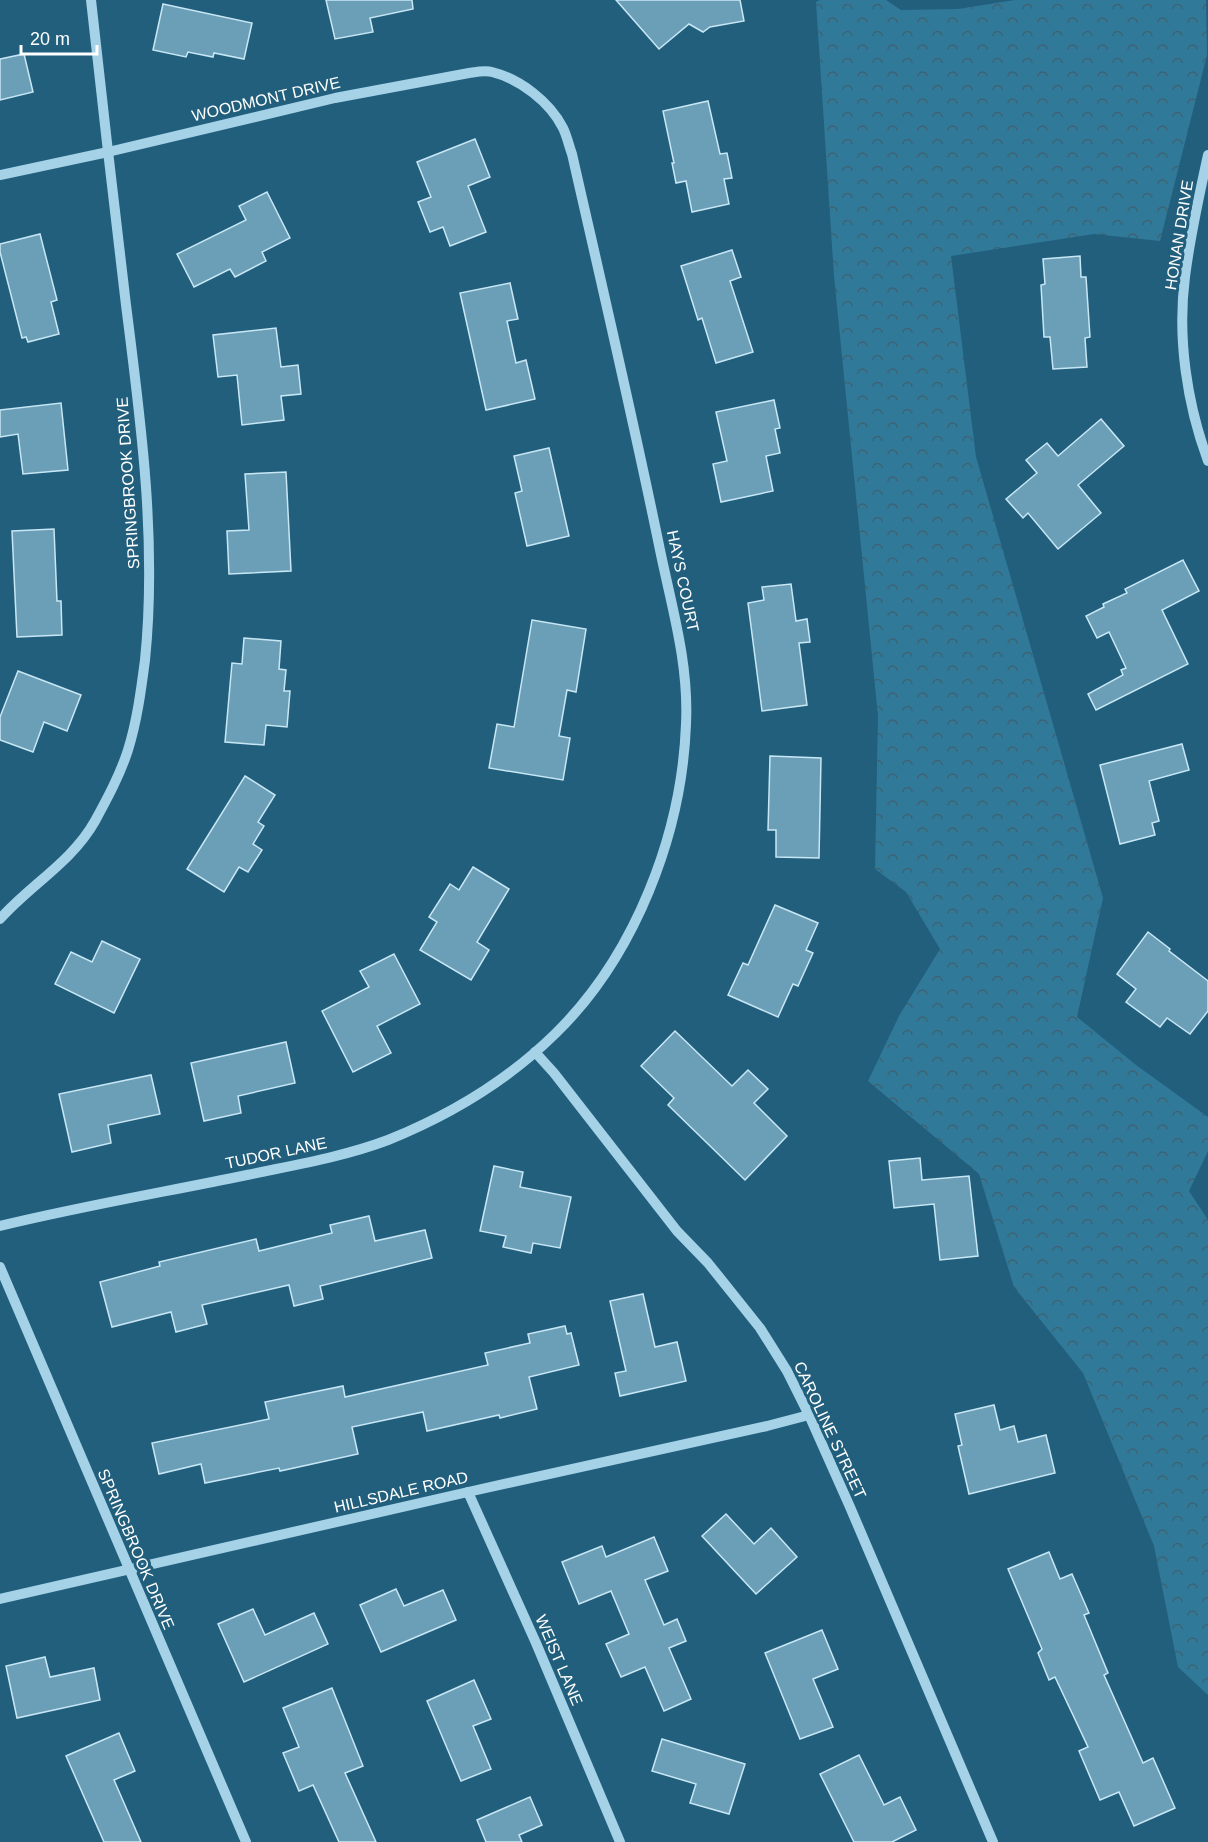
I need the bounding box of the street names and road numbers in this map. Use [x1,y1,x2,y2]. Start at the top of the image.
street label: WOODMONT DRIVE [190,74,342,124]
street label: HONAN DRIVE [1162,179,1196,291]
street label: SPRINGBROOK DRIVE [114,396,142,570]
street label: HAYS COURT [664,529,702,634]
street label: TUDOR LANE [224,1134,328,1172]
street label: CAROLINE STREET [791,1359,869,1501]
street label: SPRINGBROOK DRIVE [94,1466,178,1632]
street label: HILLSDALE ROAD [332,1468,470,1516]
street label: WEIST LANE [532,1612,586,1708]

